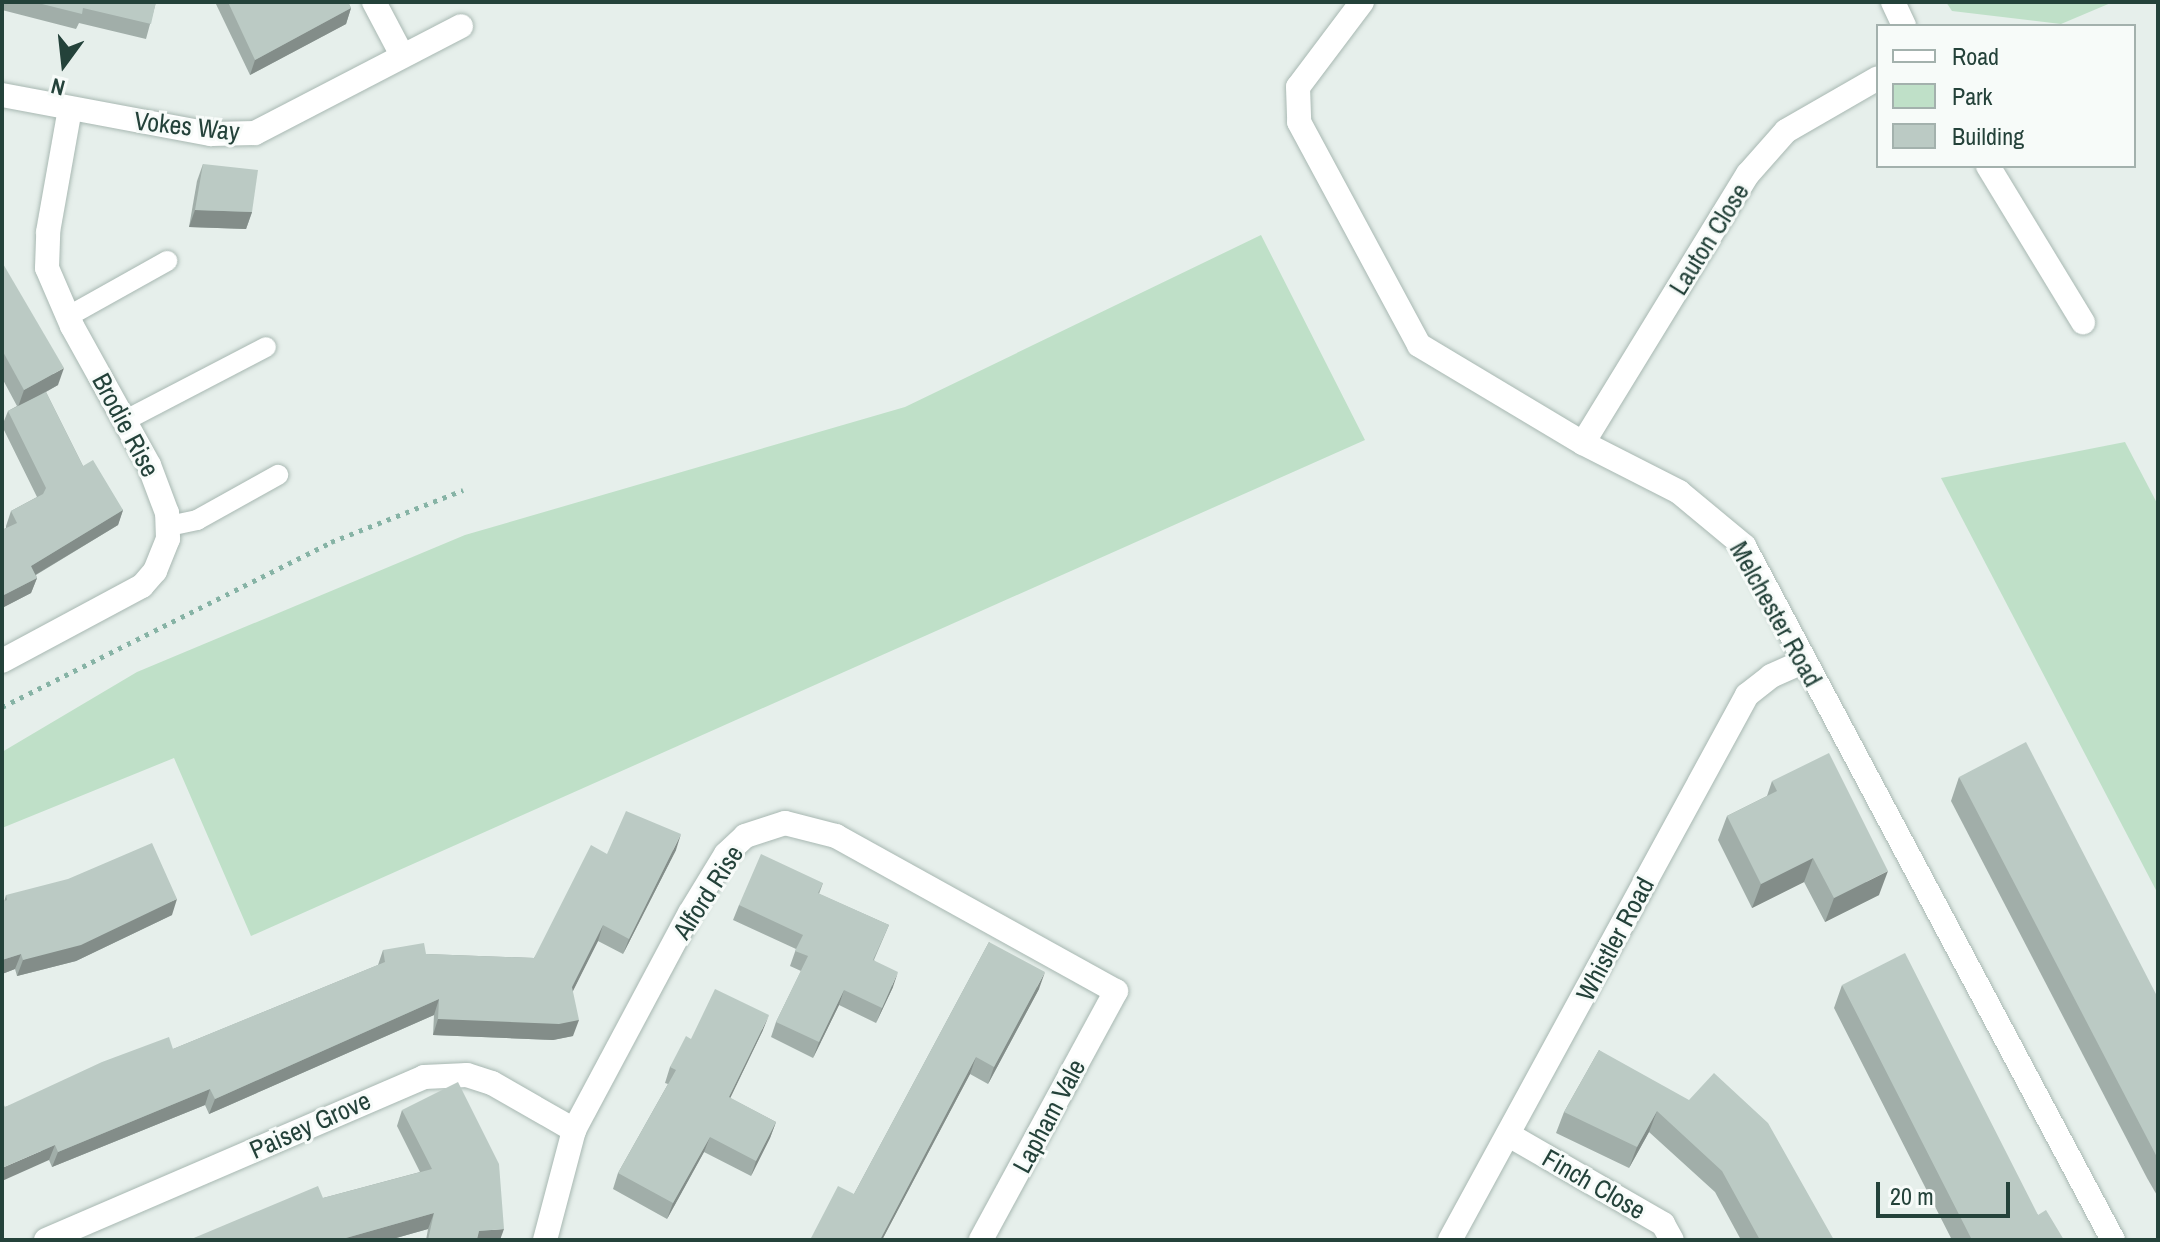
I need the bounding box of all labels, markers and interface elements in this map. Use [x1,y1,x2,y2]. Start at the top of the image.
north arrow [24,24,104,104]
legend [1876,24,2136,168]
text: Road [1952,40,1999,72]
text: N [48,71,68,103]
text: Park [1952,80,1992,112]
street label: Vokes Way [133,105,241,147]
text: Building [1952,120,2024,152]
street label: Lauton Close [1662,177,1756,301]
street label: Brodie Rise [86,368,166,482]
street label: Melchester Road [1723,536,1829,692]
street label: Alford Rise [666,839,750,945]
street label: Whistler Road [1570,872,1660,1006]
street label: Lapham Vale [1006,1054,1092,1178]
street label: Paisey Grove [245,1084,375,1166]
street label: Finch Close [1537,1142,1651,1226]
scale bar [1880,1166,2014,1216]
text: 20 m [1890,1180,1934,1212]

